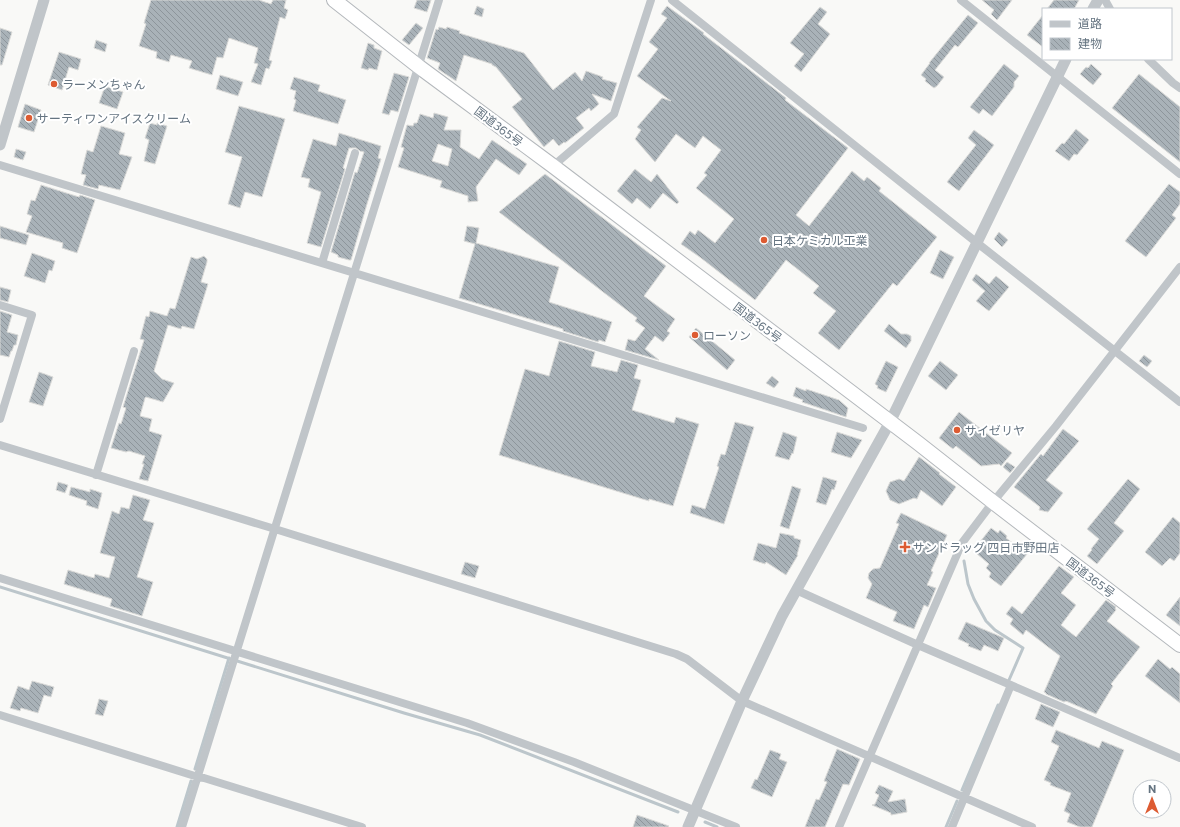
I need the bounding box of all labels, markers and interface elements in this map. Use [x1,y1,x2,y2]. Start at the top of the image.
legend [1042,8,1172,60]
text: 道路 [1078,16,1102,30]
text: 建物 [1078,36,1102,50]
place label: ラーメンちゃん [62,77,146,91]
marker: ラーメンちゃん [49,79,59,89]
street label: 国道365号 [472,103,526,149]
place label: サーティワンアイスクリーム [37,111,191,125]
marker: サーティワンアイスクリーム [24,113,34,123]
place label: 日本ケミカル工業 [772,233,868,247]
marker: 日本ケミカル工業 [759,235,769,245]
street label: 国道365号 [731,299,785,345]
place label: ローソン [703,328,751,342]
marker: ローソン [690,330,700,340]
place label: サイゼリヤ [965,423,1025,437]
marker: サイゼリヤ [952,425,962,435]
place label: サンドラッグ 四日市野田店 [913,540,1059,554]
marker: サンドラッグ 四日市野田店 [900,542,910,552]
street label: 国道365号 [1064,554,1118,600]
north arrow [1132,779,1172,819]
text: N [1148,782,1156,795]

